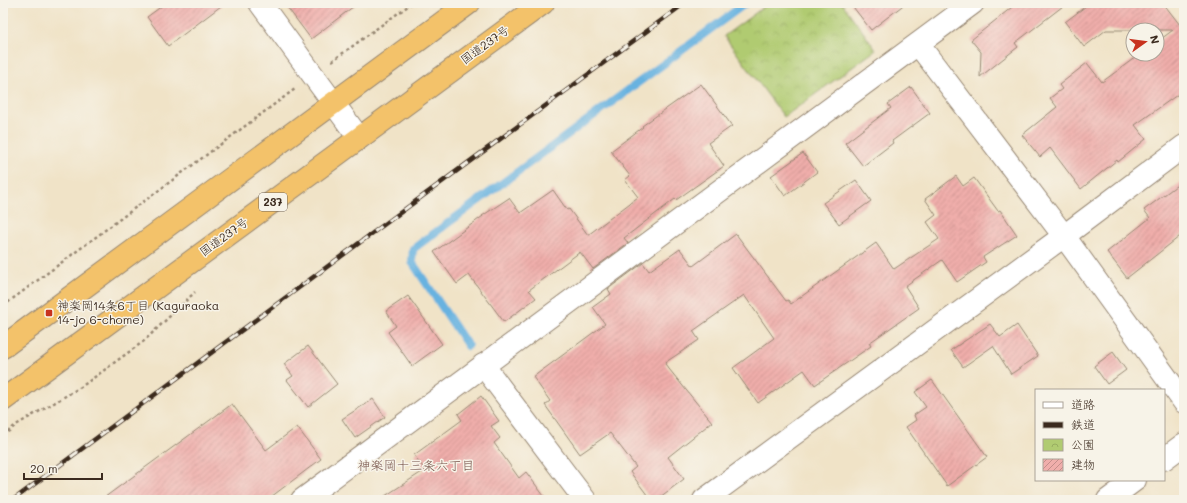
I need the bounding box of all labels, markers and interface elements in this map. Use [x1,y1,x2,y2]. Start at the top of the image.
street label: 国道237号 [457,21,512,67]
north arrow [1125,22,1165,62]
text: N [1147,34,1163,45]
road number: 237 [259,193,287,211]
street label: 国道237号 [196,213,251,259]
place label: 神楽岡14条6丁目 (Kaguraoka 14-jo 6-chome) [57,297,219,327]
marker: 神楽岡14条6丁目 (Kaguraoka 14-jo 6-chome) [44,308,54,318]
legend [1035,389,1165,481]
text: 道路 [1071,396,1095,412]
text: 鉄道 [1071,416,1095,432]
text: 公園 [1071,436,1095,452]
scale bar [24,455,102,481]
district label: 神楽岡十三条六丁目 [357,456,475,473]
text: 建物 [1071,456,1095,472]
text: 20 m [30,460,58,476]

